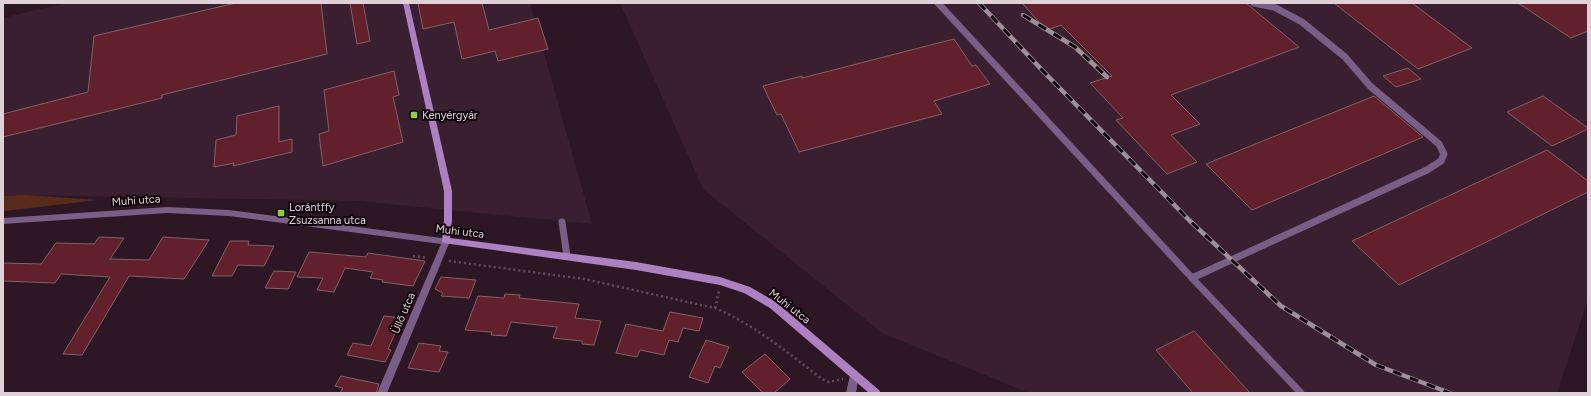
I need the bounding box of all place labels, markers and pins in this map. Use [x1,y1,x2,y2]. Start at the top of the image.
place label: Kenyérgyár [422,109,478,122]
marker: Kenyérgyár [409,110,419,120]
place label: Lorántffy Zsuzsanna utca [289,201,366,227]
marker: Lorántffy Zsuzsanna utca [276,208,286,218]

